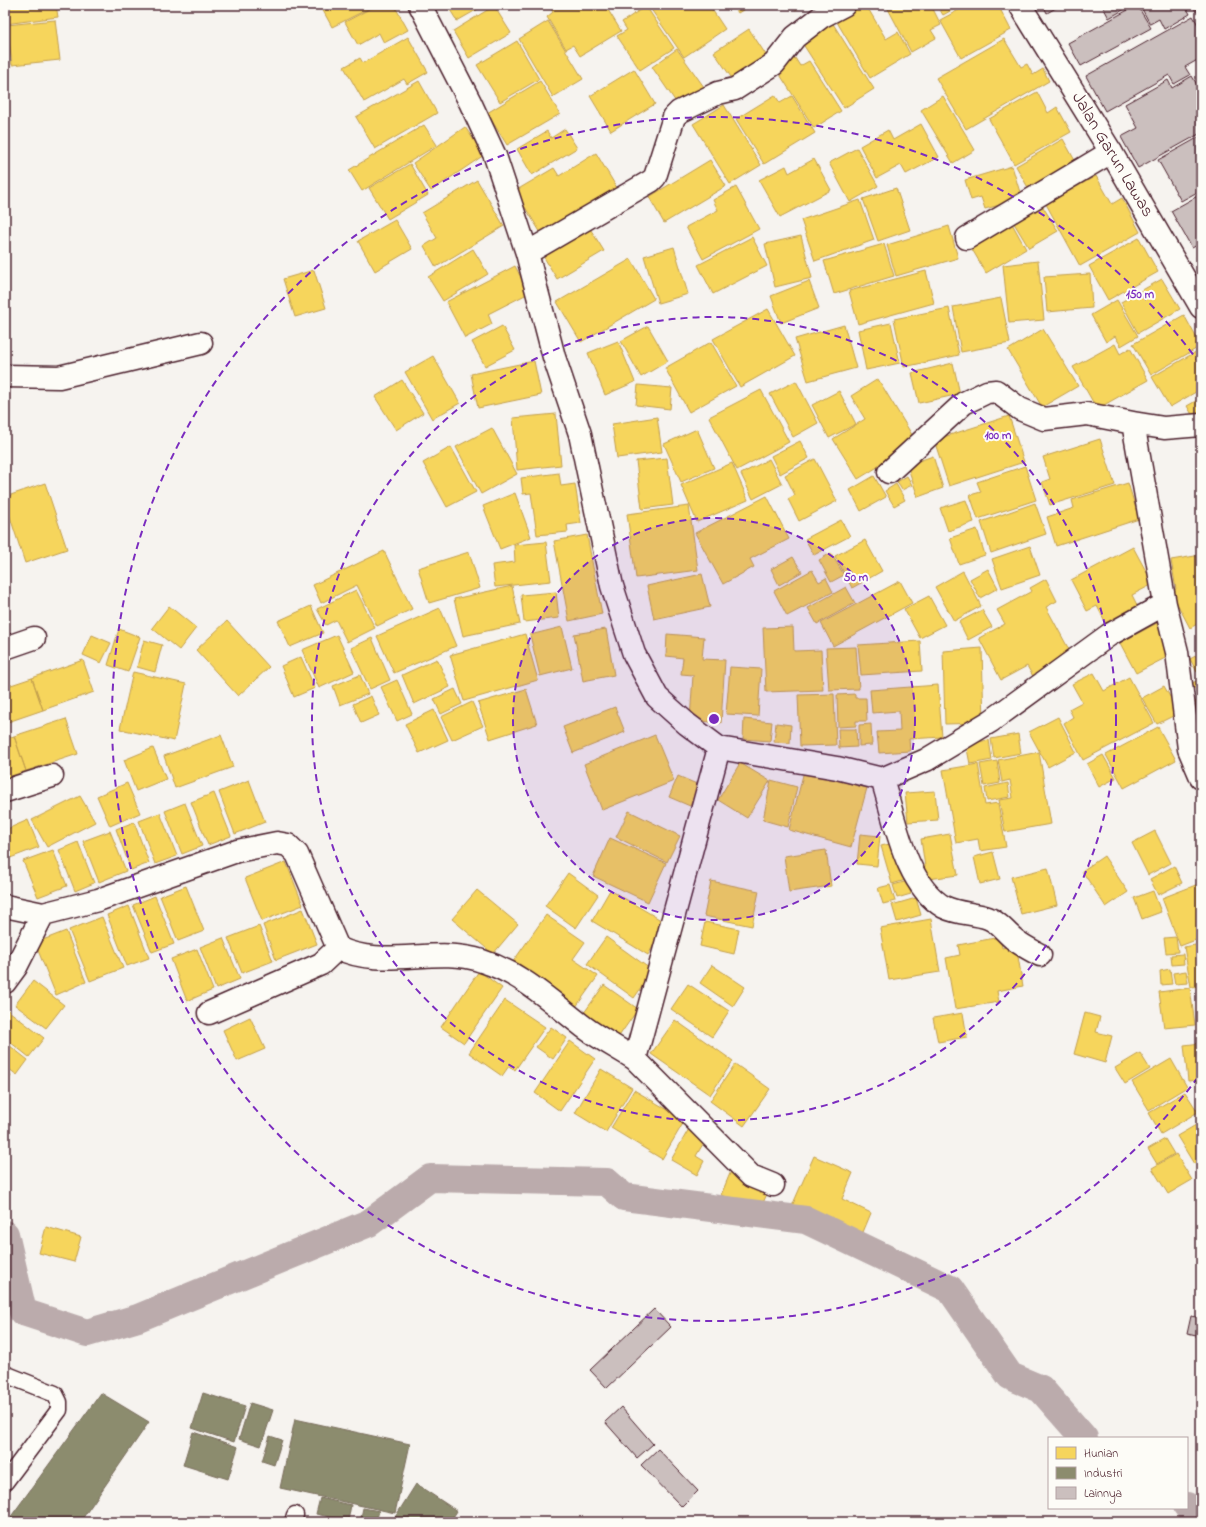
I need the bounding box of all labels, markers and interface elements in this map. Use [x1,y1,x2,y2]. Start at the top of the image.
street label: Jalan Garun Lawas [1064,87,1160,223]
text: 150 m [1126,286,1155,304]
text: 100 m [985,427,1012,445]
text: 50 m [844,569,869,587]
centre of rings [707,712,721,726]
legend [1048,1437,1188,1509]
text: Hunian [1084,1445,1118,1463]
text: Industri [1084,1465,1122,1483]
text: Lainnya [1084,1485,1122,1504]

